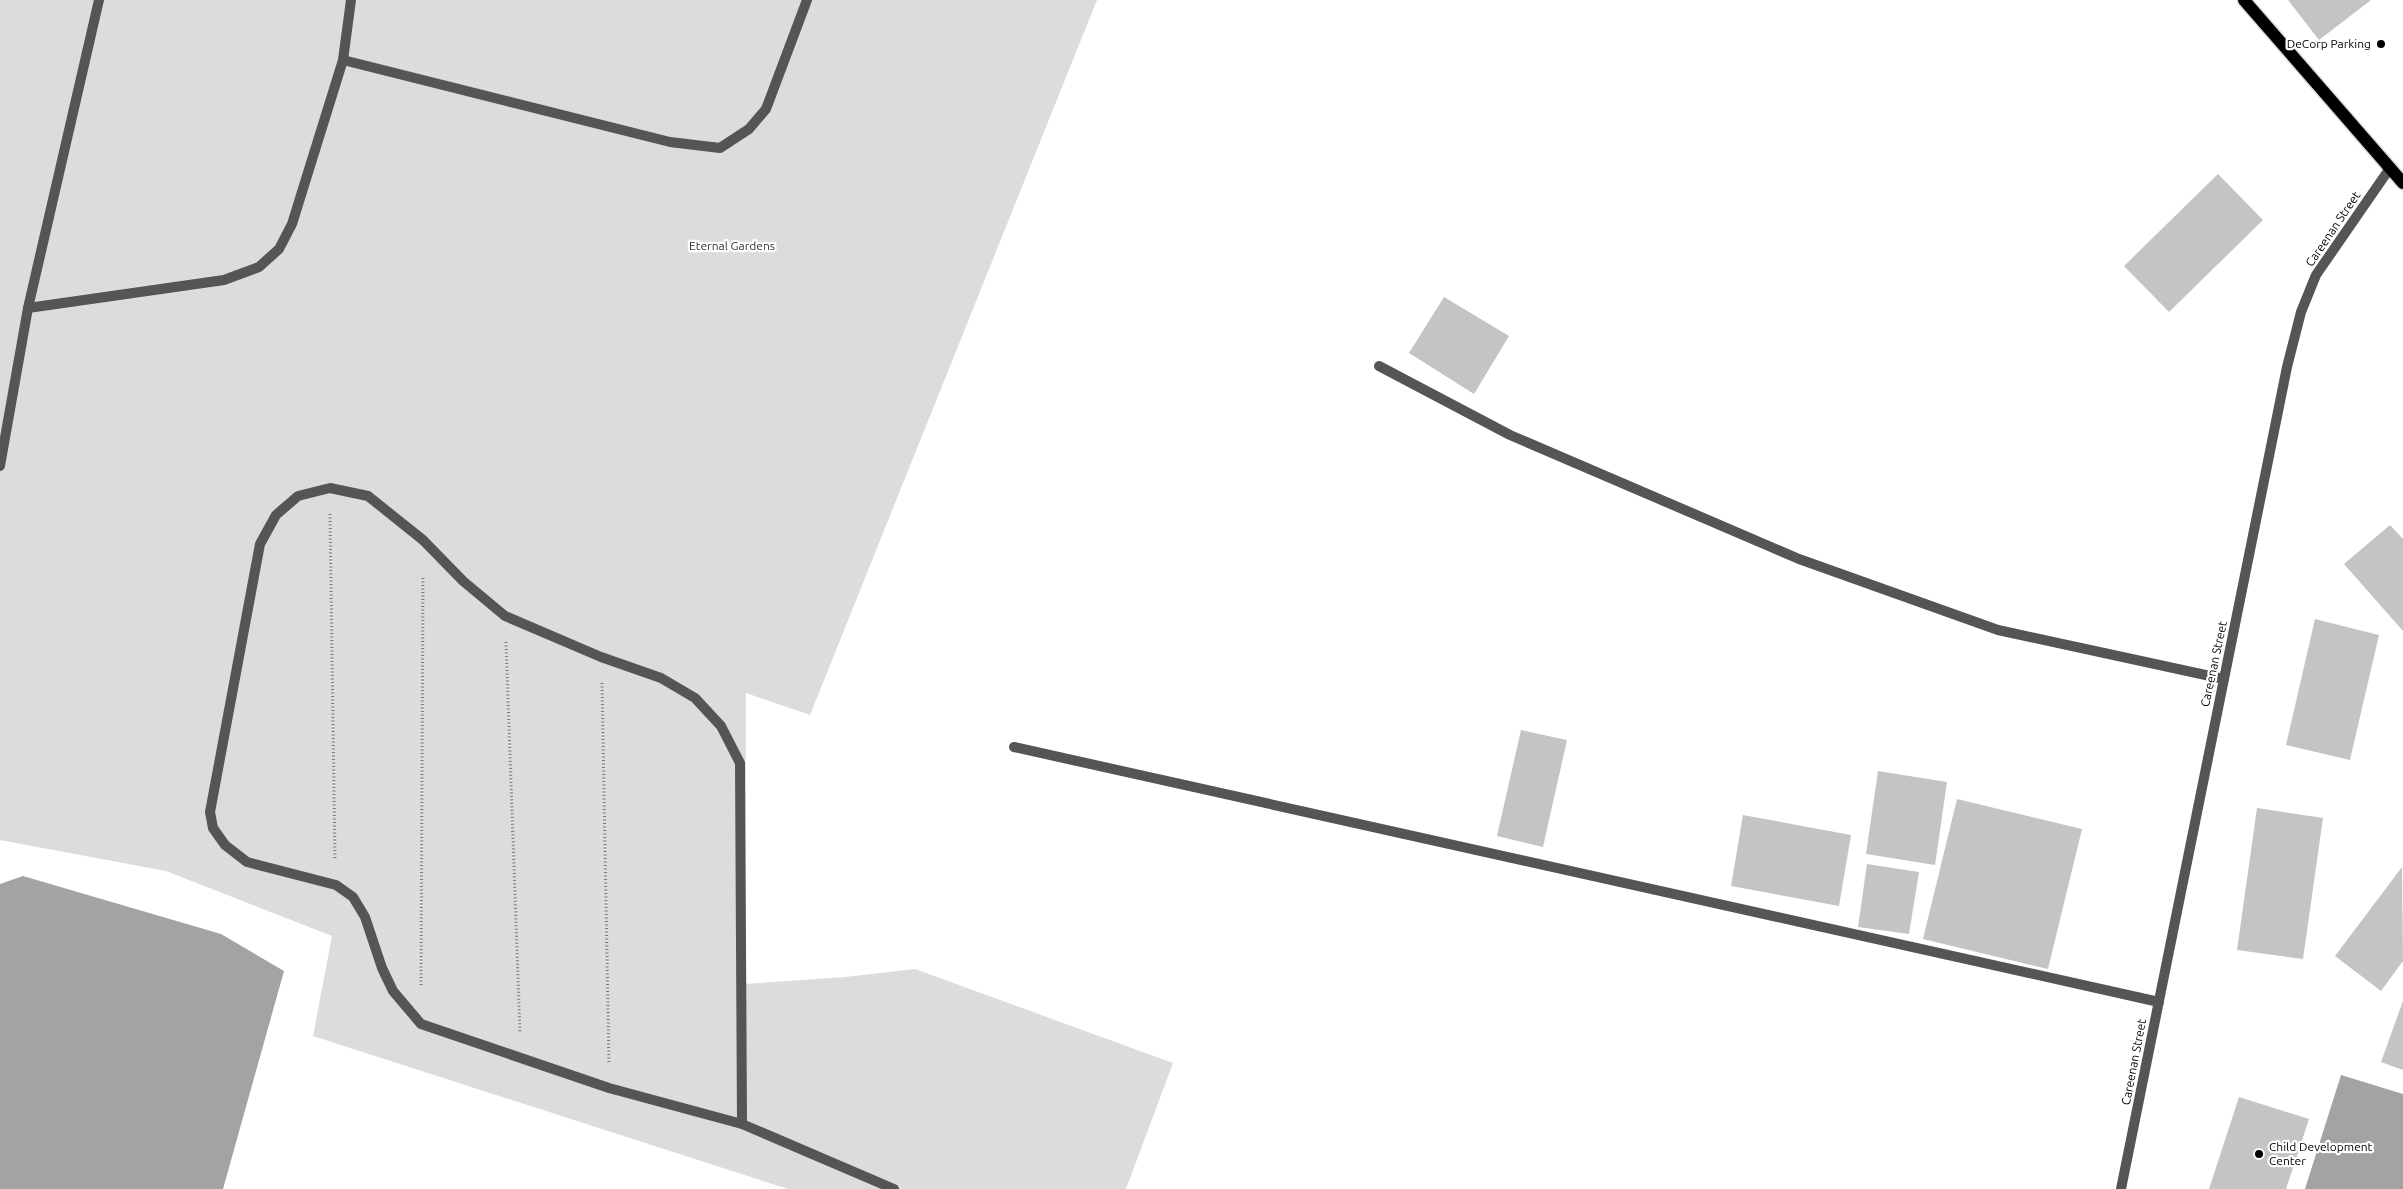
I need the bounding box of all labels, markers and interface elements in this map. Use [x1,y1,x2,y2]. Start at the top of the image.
place label: DeCorp Parking [2287,37,2371,50]
marker: DeCorp Parking [2375,38,2387,50]
street label: Careenan Street [2303,189,2363,269]
park label: Eternal Gardens [689,239,775,252]
street label: Careenan Street [2198,620,2229,708]
street label: Careenan Street [2119,1017,2148,1106]
place label: Child Development Center [2269,1140,2373,1167]
marker: Child Development Center [2253,1148,2265,1160]

